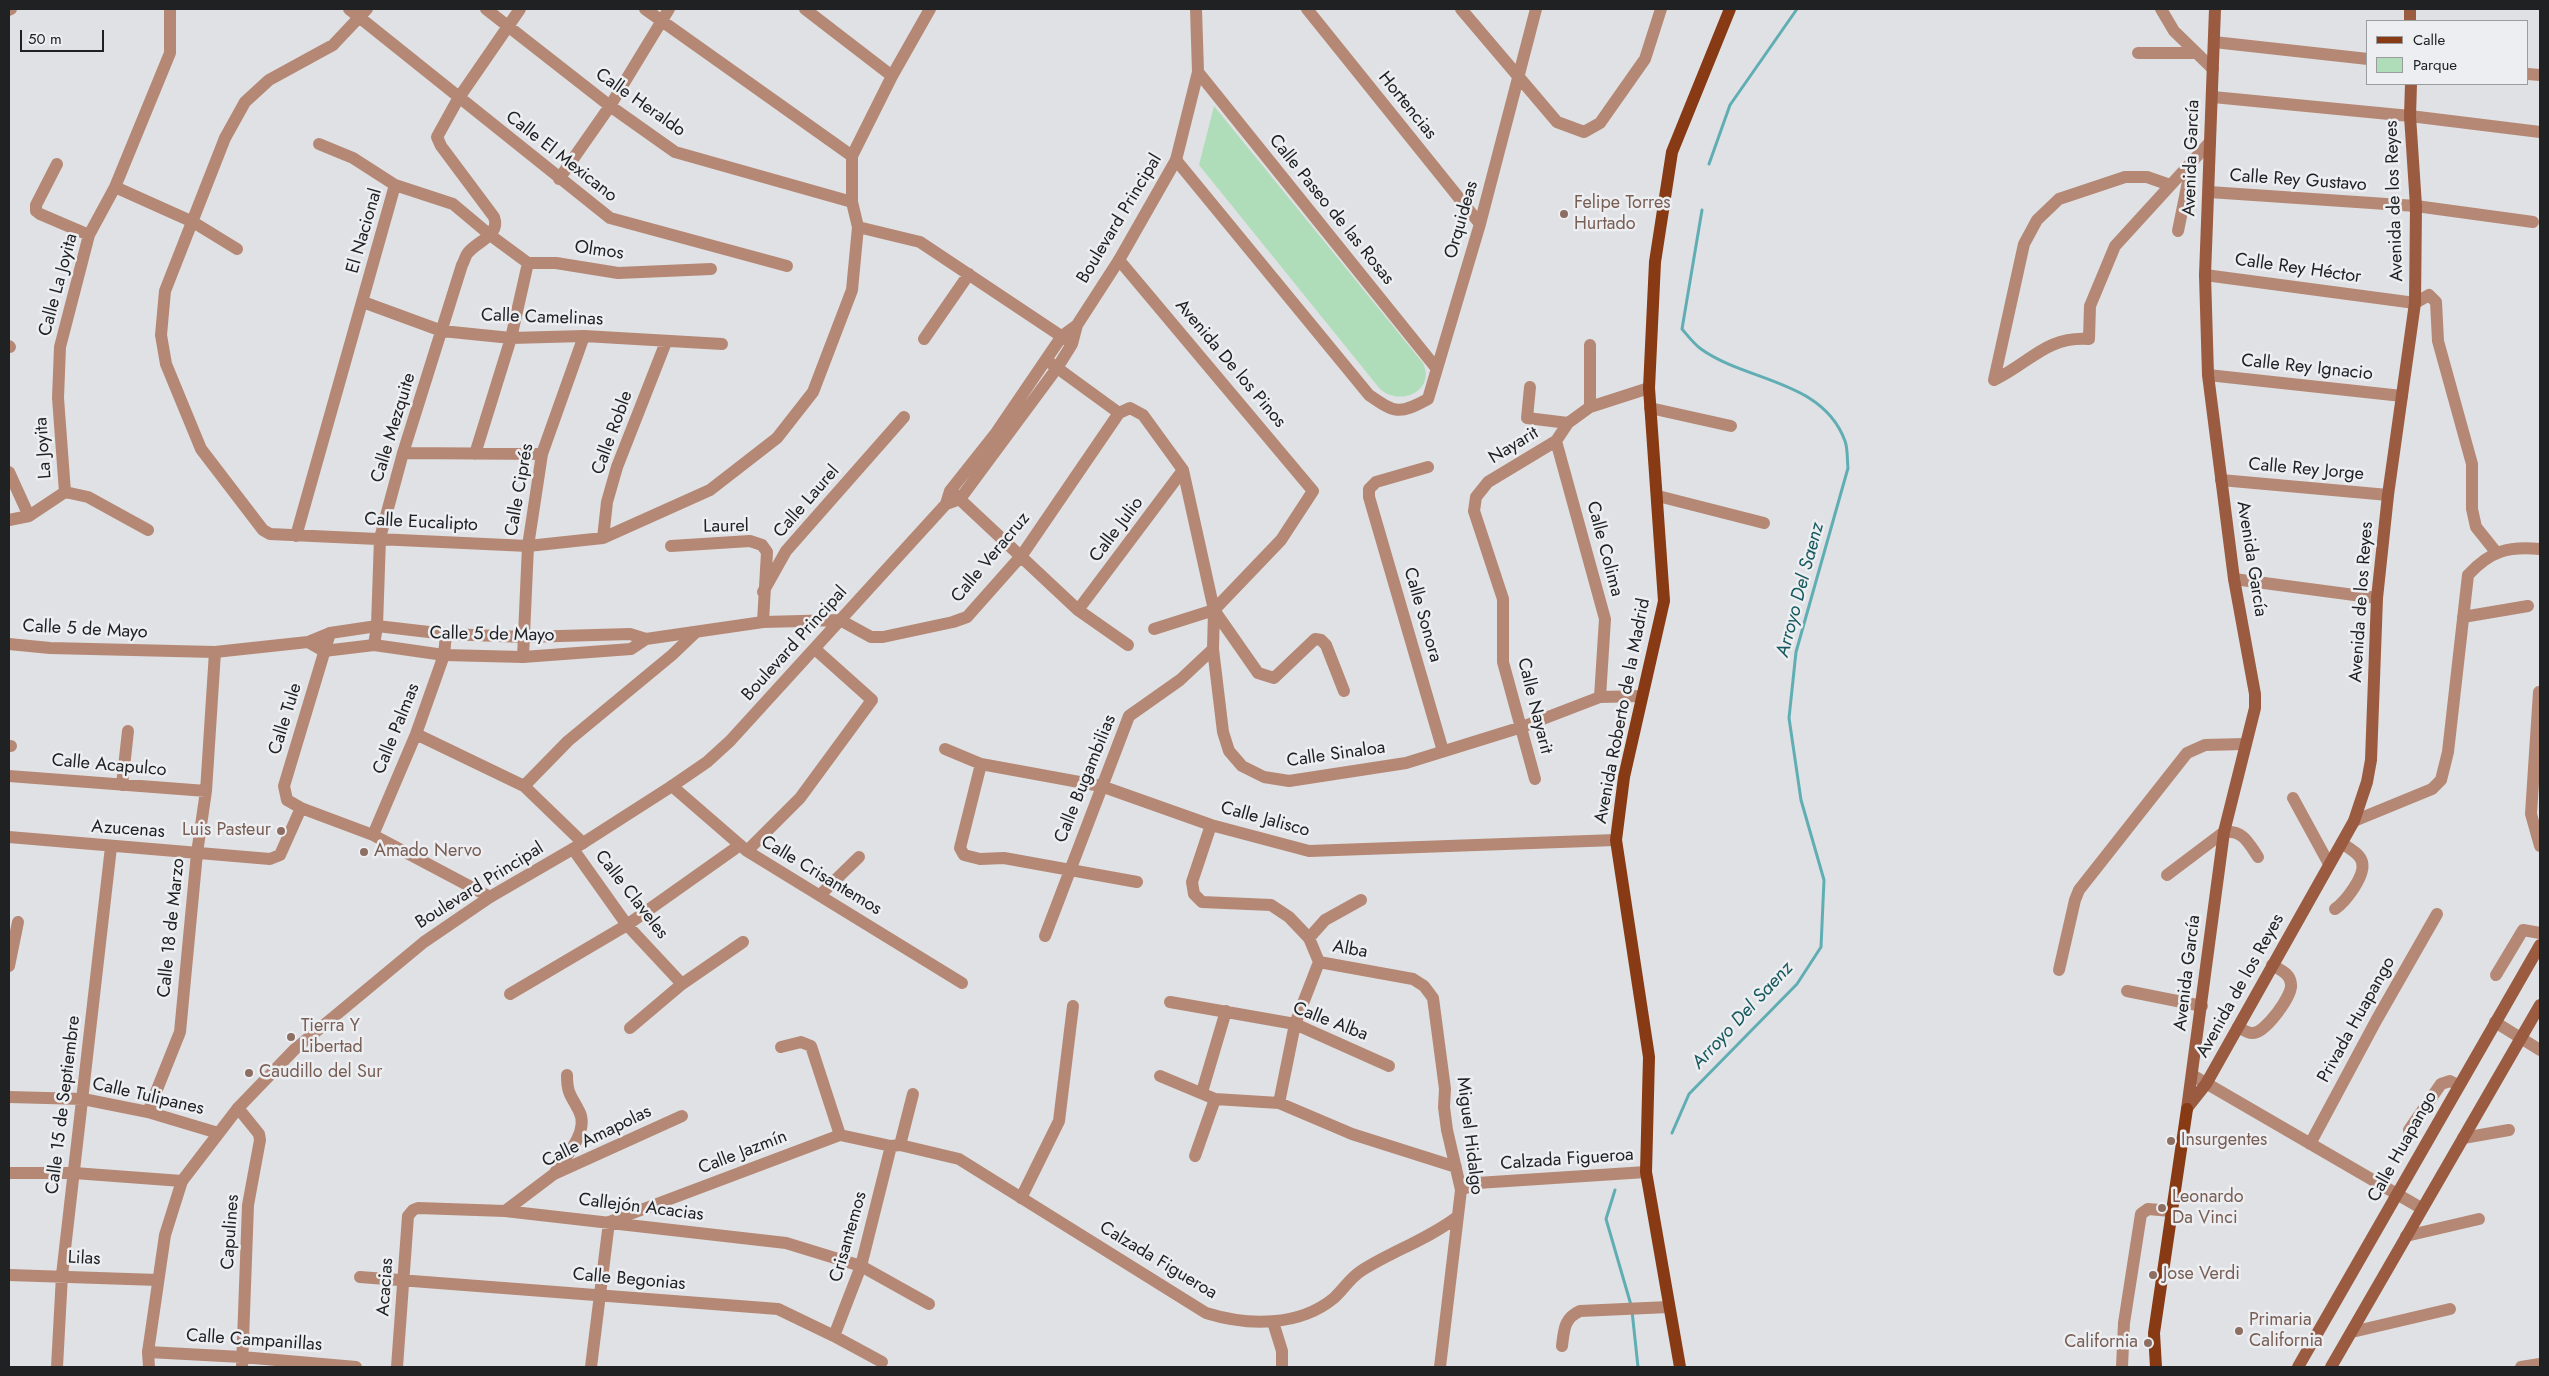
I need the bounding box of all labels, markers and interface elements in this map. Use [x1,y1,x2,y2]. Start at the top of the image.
scale bar [22,20,106,52]
legend [2366,20,2529,85]
text: 50 m [28,28,62,50]
text: Calle [2413,29,2445,51]
text: Parque [2413,54,2457,76]
street label: Calle Heraldo [591,64,689,142]
street label: Hortencias [1373,68,1441,144]
street label: Avenida García [2179,99,2205,217]
street label: Calle El Mexicano [501,107,621,207]
street label: Avenida de los Reyes [2381,120,2409,282]
street label: Calle Paseo de las Rosas [1264,130,1398,290]
street label: Boulevard Principal [1073,150,1167,288]
street label: Calle Rey Gustavo [2229,165,2367,197]
street label: Orquideas [1441,179,1483,261]
street label: El Nacional [343,186,387,276]
place label: Felipe Torres Hurtado [1574,193,1670,235]
marker: Felipe Torres Hurtado [1558,208,1570,220]
street label: Calle La Joyita [35,231,83,339]
street label: Olmos [573,237,625,265]
street label: Calle Rey Héctor [2233,249,2363,289]
street label: Avenida De los Pinos [1170,295,1290,433]
street label: Calle Camelinas [480,305,604,331]
street label: Calle Rey Ignacio [2240,350,2374,386]
street label: Calle Mezquite [367,371,421,485]
street label: Calle Roble [588,388,638,478]
street label: La Joyita [31,417,57,479]
street label: Nayarit [1485,423,1543,469]
street label: Calle Ciprés [501,442,539,538]
street label: Calle Rey Jorge [2247,454,2365,486]
street label: Calle Laurel [770,461,844,543]
street label: Calle Julio [1085,493,1149,567]
street label: Calle Colima [1581,499,1627,599]
street label: Avenida García [2231,500,2271,618]
street label: Calle Eucalipto [364,509,478,537]
street label: Calle Veracruz [947,509,1035,607]
street label: Laurel [703,516,749,538]
water label: Arroyo Del Saenz [1772,520,1830,660]
street label: Avenida de los Reyes [2346,521,2378,683]
street label: Calle Sonora [1398,565,1446,665]
street label: Boulevard Principal [738,582,852,706]
street label: Avenida Roberto de la Madrid [1591,596,1655,826]
street label: Calle 5 de Mayo [22,616,148,644]
street label: Calle 5 de Mayo [429,623,555,647]
street label: Calle Nayarit [1512,656,1556,756]
street label: Calle Palmas [369,680,425,778]
street label: Calle Tule [265,681,307,757]
street label: Calle Bugambilias [1051,712,1121,846]
street label: Calle Sinaloa [1285,737,1387,773]
street label: Calle Acapulco [51,750,167,782]
street label: Calle Jalisco [1218,798,1312,842]
street label: Azucenas [91,817,165,843]
place label: Luis Pasteur [182,820,271,842]
marker: Luis Pasteur [275,825,287,837]
street label: Calle Crisantemos [757,831,885,921]
street label: Boulevard Principal [412,838,548,934]
place label: Amado Nervo [374,841,481,863]
marker: Amado Nervo [358,846,370,858]
street label: Calle Claveles [590,846,672,944]
street label: Calle 18 de Marzo [154,857,190,999]
street label: Avenida de los Reyes [2192,910,2290,1062]
street label: Avenida García [2170,914,2206,1032]
street label: Alba [1331,936,1369,964]
street label: Privada Huapango [2313,953,2401,1087]
water label: Arroyo Del Saenz [1688,958,1798,1074]
street label: Calle Alba [1289,998,1371,1046]
street label: Calle 15 de Septiembre [42,1015,86,1195]
place label: Tierra Y Libertad [301,1016,363,1058]
marker: Tierra Y Libertad [285,1031,297,1043]
place label: Caudillo del Sur [259,1062,382,1084]
marker: Caudillo del Sur [243,1067,255,1079]
street label: Calle Tulipanes [90,1074,206,1120]
street label: Miguel Hidalgo [1451,1076,1487,1196]
street label: Calle Huapango [2364,1088,2442,1206]
street label: Calle Amapolas [539,1101,655,1173]
street label: Calle Jazmín [696,1126,790,1180]
place label: Insurgentes [2181,1130,2267,1152]
marker: Insurgentes [2165,1135,2177,1147]
street label: Calzada Figueroa [1500,1145,1634,1175]
place label: Leonardo Da Vinci [2172,1187,2244,1230]
street label: Crisantemos [826,1189,872,1285]
street label: Callejón Acacias [577,1190,705,1226]
street label: Capulines [218,1194,244,1270]
marker: Leonardo Da Vinci [2156,1202,2168,1214]
street label: Calzada Figueroa [1095,1217,1221,1305]
street label: Lilas [67,1247,101,1271]
street label: Acacias [373,1257,399,1317]
street label: Calle Begonias [572,1264,686,1296]
place label: Jose Verdi [2163,1264,2240,1286]
marker: Jose Verdi [2147,1269,2159,1281]
place label: Primaria California [2249,1310,2323,1352]
street label: Calle Campanillas [185,1325,323,1357]
marker: Primaria California [2233,1325,2245,1337]
place label: California [2064,1332,2138,1354]
marker: California [2142,1337,2154,1349]

